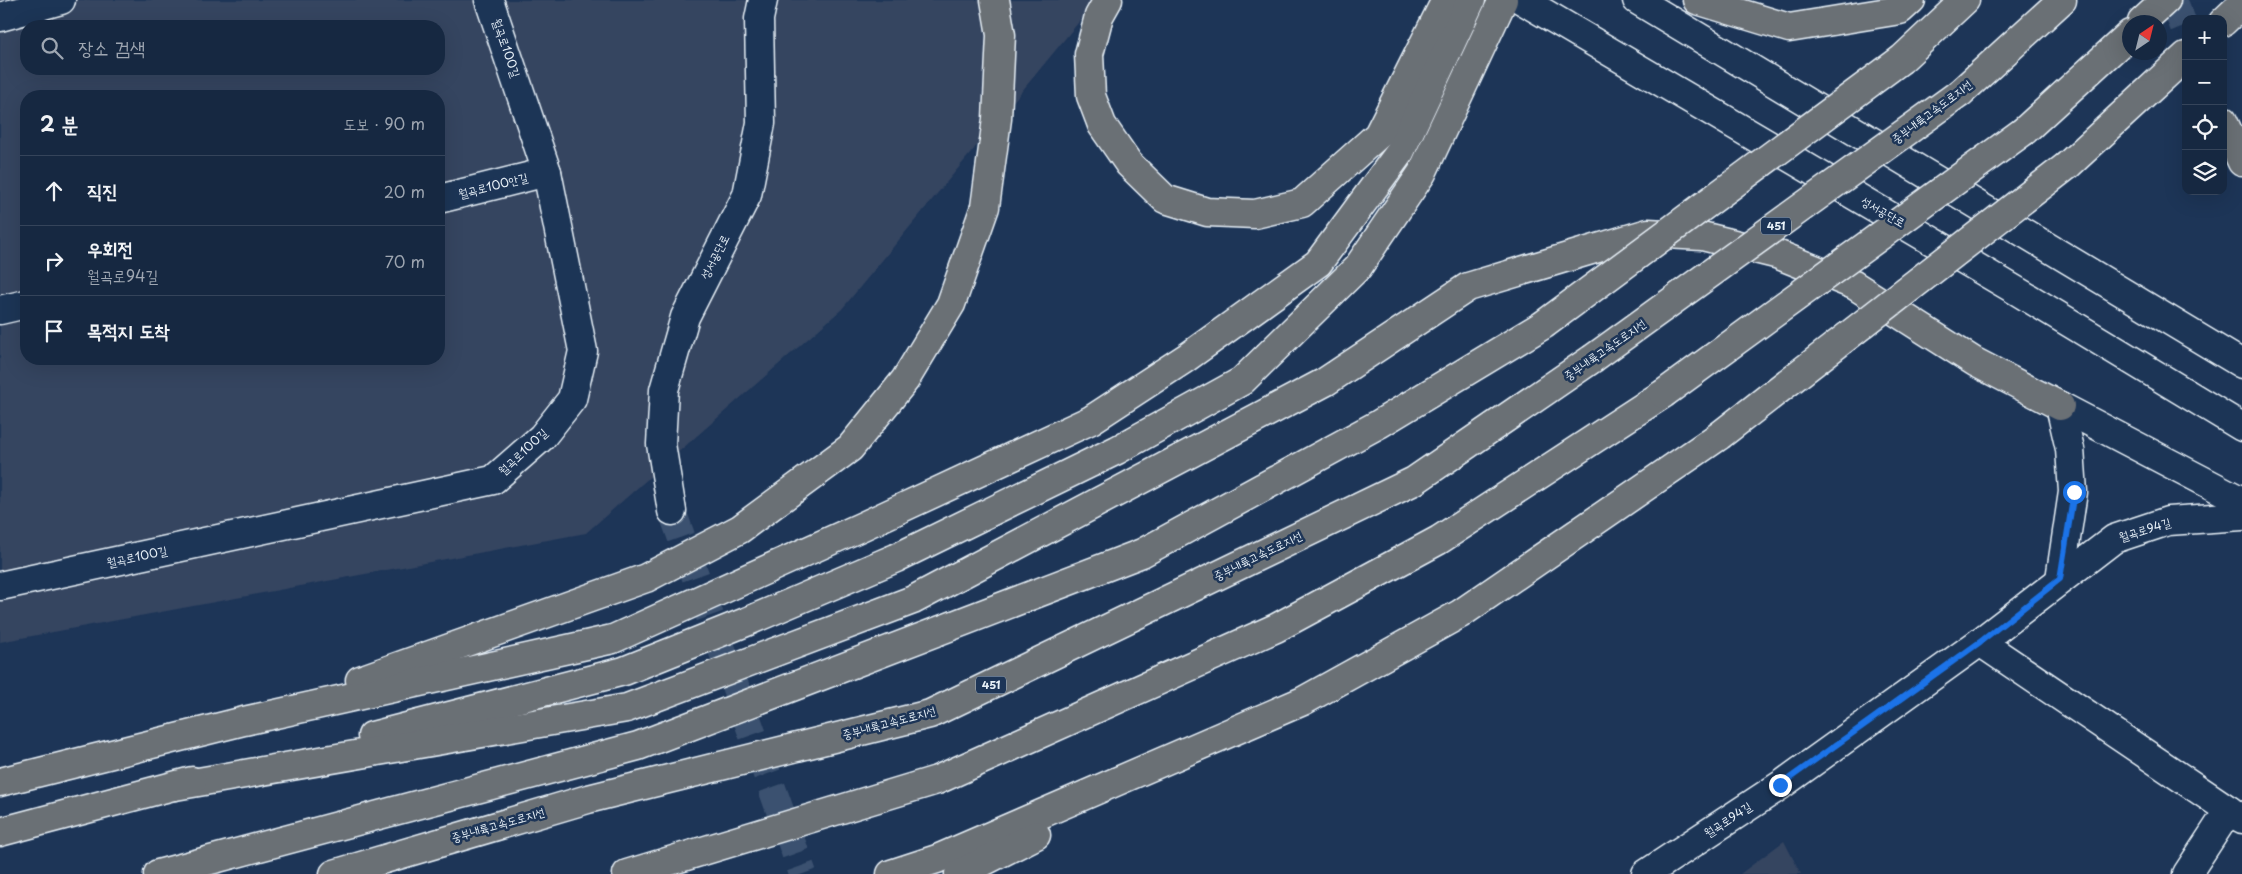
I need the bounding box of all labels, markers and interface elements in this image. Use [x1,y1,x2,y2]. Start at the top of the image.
north arrow [2122,15,2167,60]
map controls [2182,15,2227,195]
button: + [2182,15,2227,60]
street label: 월곡로100길 [488,16,526,80]
search box [20,20,445,75]
text: 장소 검색 [78,33,145,61]
icon: search [38,34,66,62]
button: − [2182,60,2227,105]
street label: 중부내륙고속도로지선 [1887,75,1975,147]
button: locate [2182,105,2227,150]
text: 2 분 [40,107,78,139]
text: 도보 · 90 m [343,111,425,135]
button: layers [2182,150,2227,195]
street label: 월곡로100안길 [456,168,530,202]
text: 직진 [87,176,118,204]
icon: ahead [40,177,68,205]
text: 20 m [384,179,425,203]
street label: 성서공단로 [1858,191,1909,231]
road number: 451 [1761,218,1791,235]
street label: 성서공단로 [695,231,733,282]
text: 우회전 [87,234,133,262]
icon: right [40,247,68,275]
text: 70 m [385,249,425,273]
text: 월곡로94길 [87,263,158,287]
street label: 중부내륙고속도로지선 [1560,314,1649,384]
text: 목적지 도착 [87,316,170,344]
icon: arrive [40,317,68,345]
street label: 월곡로100길 [494,423,551,479]
route start [2063,481,2086,504]
street label: 월곡로94길 [2116,513,2173,545]
street label: 중부내륙고속도로지선 [1210,526,1305,584]
street label: 월곡로100길 [105,541,169,571]
road number: 451 [976,676,1006,694]
street label: 중부내륙고속도로지선 [840,701,938,743]
route end [1769,774,1792,797]
street label: 월곡로94길 [1700,797,1755,841]
street label: 중부내륙고속도로지선 [449,802,547,846]

